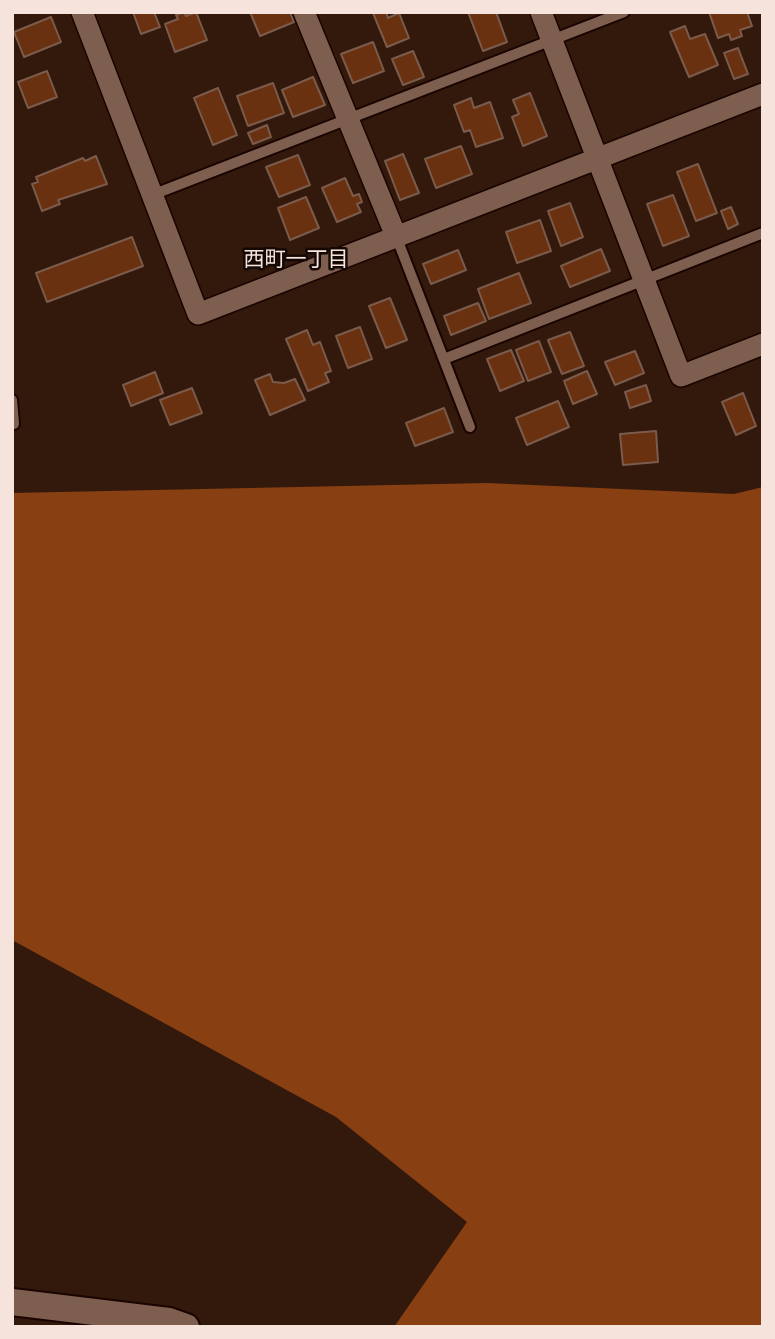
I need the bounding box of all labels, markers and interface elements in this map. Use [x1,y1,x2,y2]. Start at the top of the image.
district label: 西町一丁目 [244,246,348,272]

